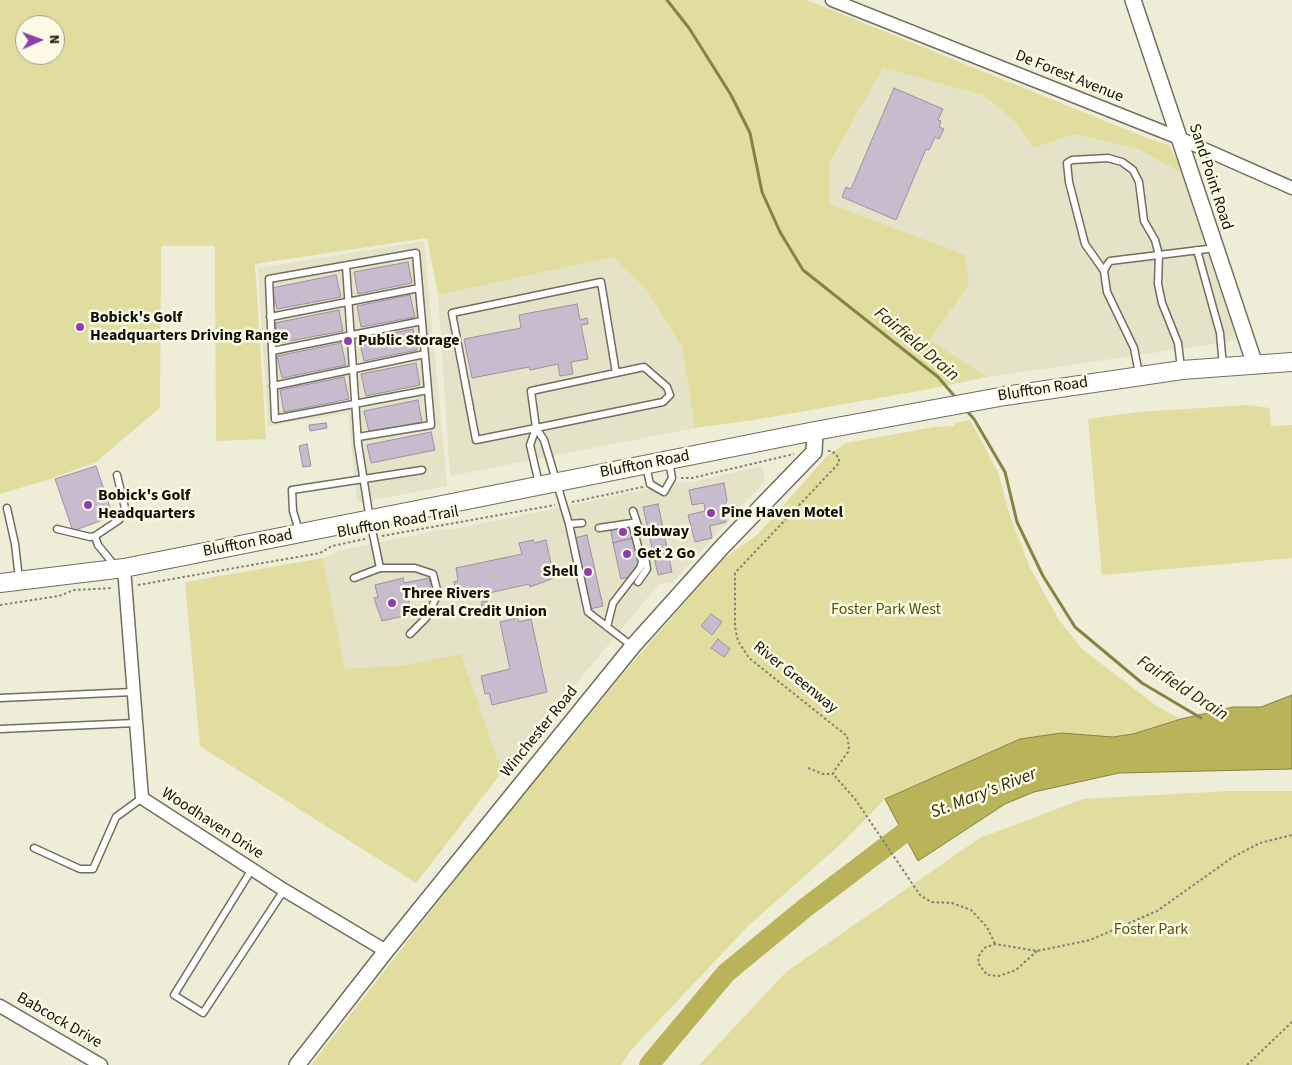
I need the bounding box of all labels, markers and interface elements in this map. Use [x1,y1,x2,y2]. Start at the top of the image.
north arrow [15,15,65,65]
text: N [44,35,64,45]
street label: De Forest Avenue [1012,47,1126,107]
street label: Sand Point Road [1184,122,1236,232]
water label: Fairfield Drain [869,303,963,387]
place label: Bobick's Golf Headquarters Driving Range [90,308,289,346]
marker: Bobick's Golf Headquarters Driving Range [74,321,86,333]
place label: Public Storage [358,331,460,351]
marker: Public Storage [342,335,354,347]
street label: Bluffton Road [997,373,1089,407]
street label: Bluffton Road [599,447,691,483]
place label: Bobick's Golf Headquarters [98,486,195,524]
marker: Bobick's Golf Headquarters [82,499,94,511]
street label: Bluffton Road Trail [336,503,460,543]
place label: Pine Haven Motel [721,503,843,523]
marker: Pine Haven Motel [705,507,717,519]
place label: Subway [633,522,689,542]
street label: Bluffton Road [202,526,294,562]
marker: Subway [617,526,629,538]
place label: Get 2 Go [637,544,695,564]
marker: Get 2 Go [621,548,633,560]
place label: Shell [543,562,578,582]
marker: Shell [582,566,594,578]
place label: Three Rivers Federal Credit Union [402,584,547,622]
marker: Three Rivers Federal Credit Union [386,597,398,609]
park label: Foster Park West [831,600,941,620]
street label: River Greenway [749,638,841,718]
water label: Fairfield Drain [1132,652,1232,726]
street label: Winchester Road [497,683,583,781]
water label: St. Mary's River [928,764,1040,824]
street label: Woodhaven Drive [157,784,267,864]
park label: Foster Park [1114,920,1188,940]
street label: Babcock Drive [13,989,105,1053]

